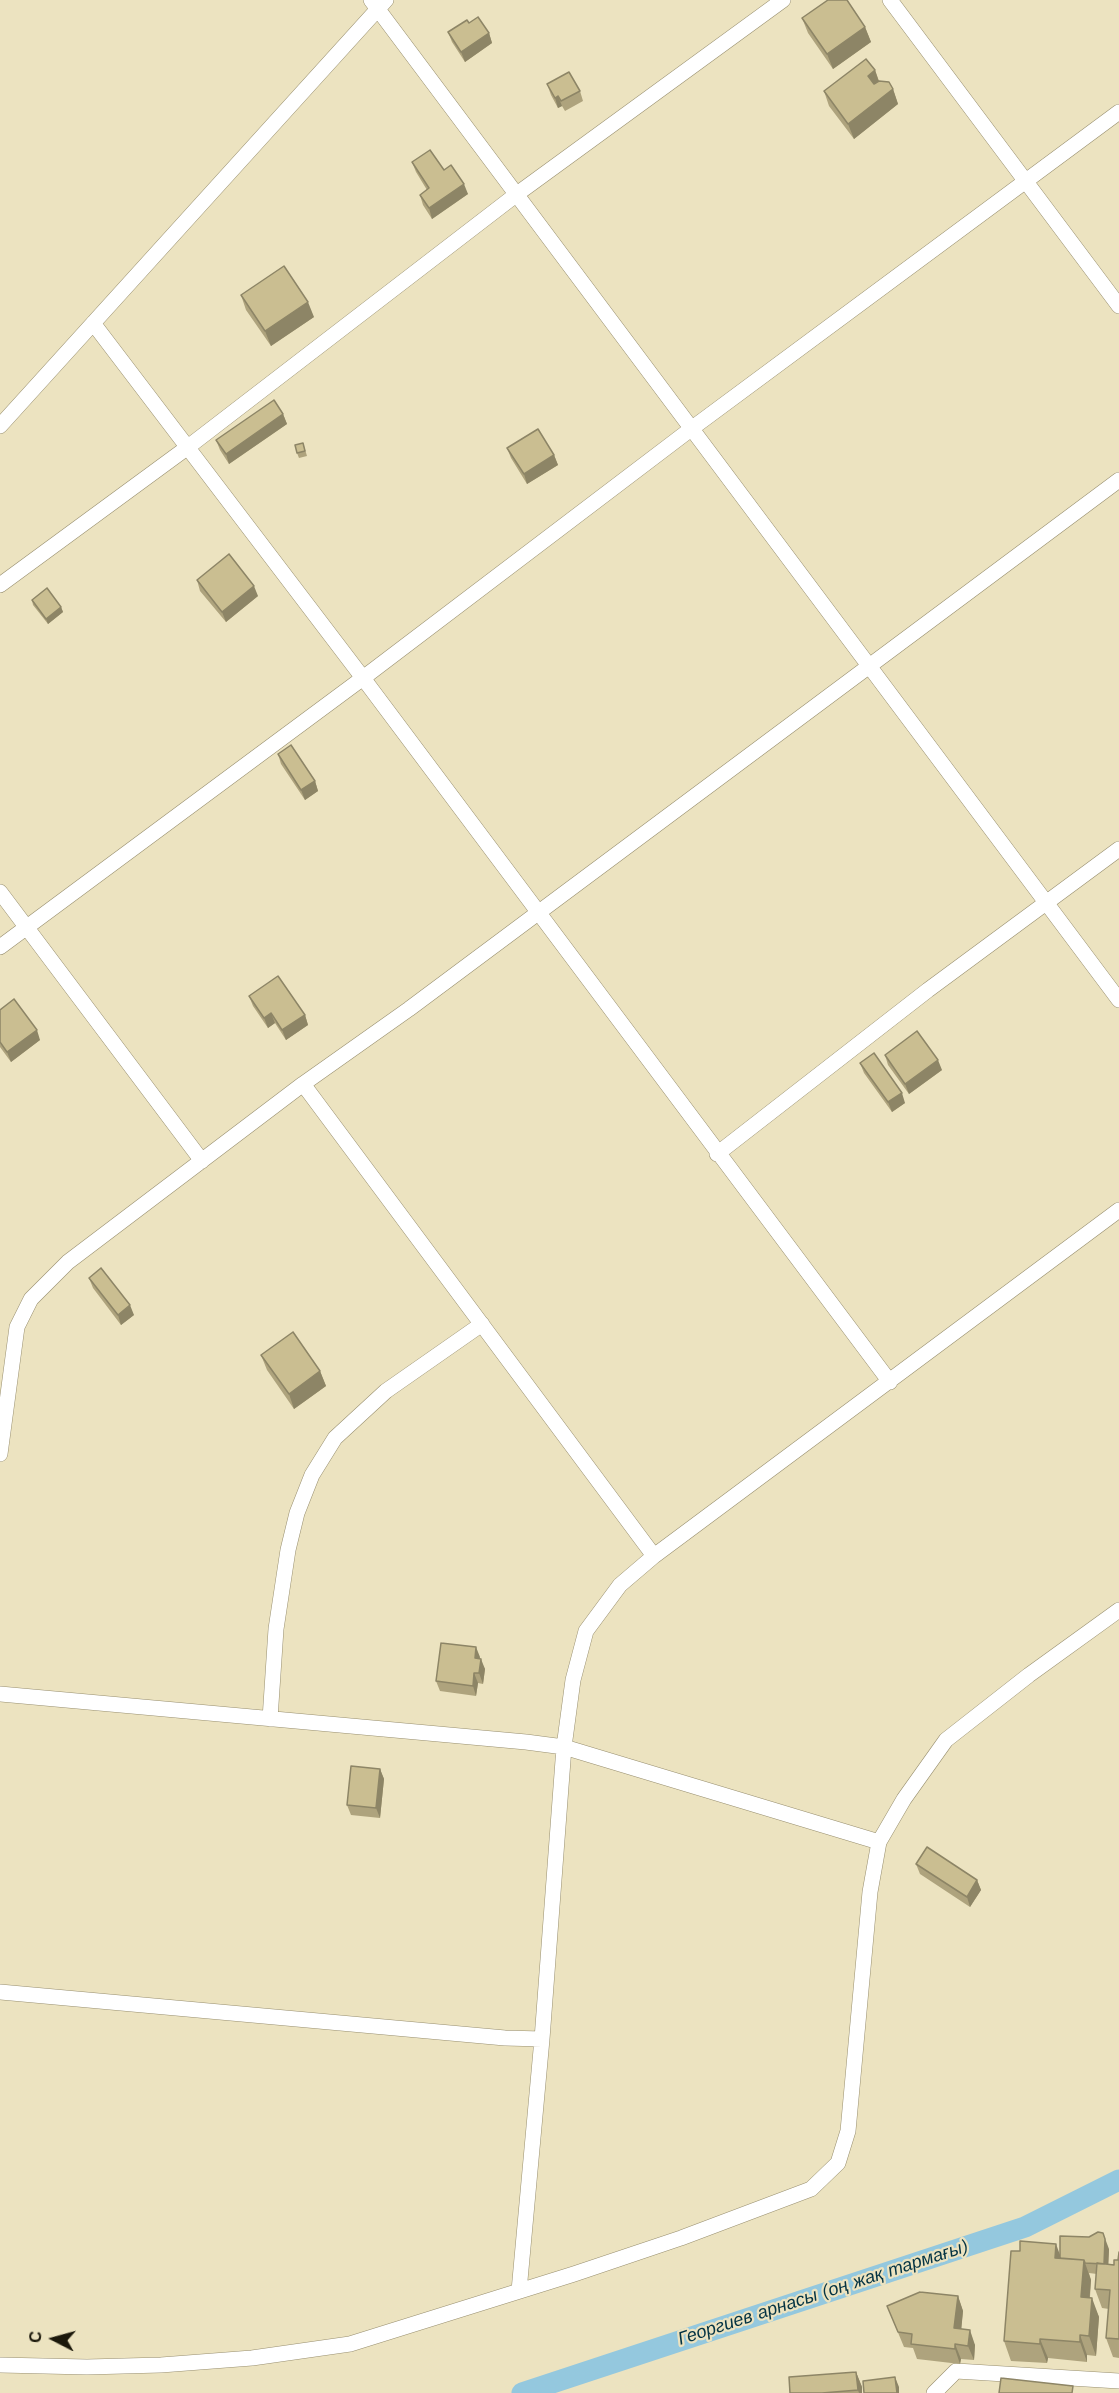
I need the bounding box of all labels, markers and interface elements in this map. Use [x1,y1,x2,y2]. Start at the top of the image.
water label: Георгиев арнасы (оң жақ тармағы) [675,2236,971,2350]
north arrow [24,2309,84,2369]
text: С [26,2330,46,2344]

